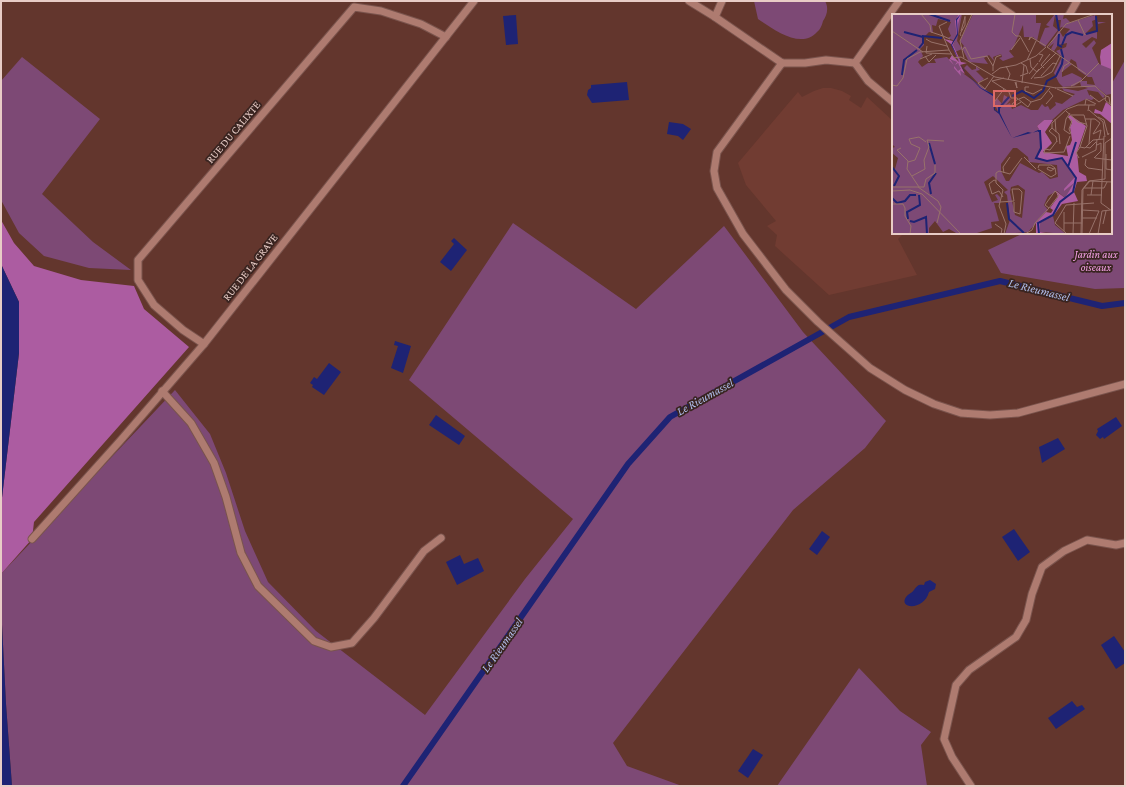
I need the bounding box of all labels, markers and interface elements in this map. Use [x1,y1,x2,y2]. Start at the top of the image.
inset map [892,14,1112,234]
street label: RUE DU CALIXTE [204,99,262,165]
street label: RUE DE LA GRAVE [220,231,280,303]
park label: Jardin aux oiseaux [1072,248,1118,273]
water label: Le Rieumassel [1007,276,1072,305]
water label: Le Rieumassel [674,375,737,418]
water label: Le Rieumassel [478,615,526,675]

